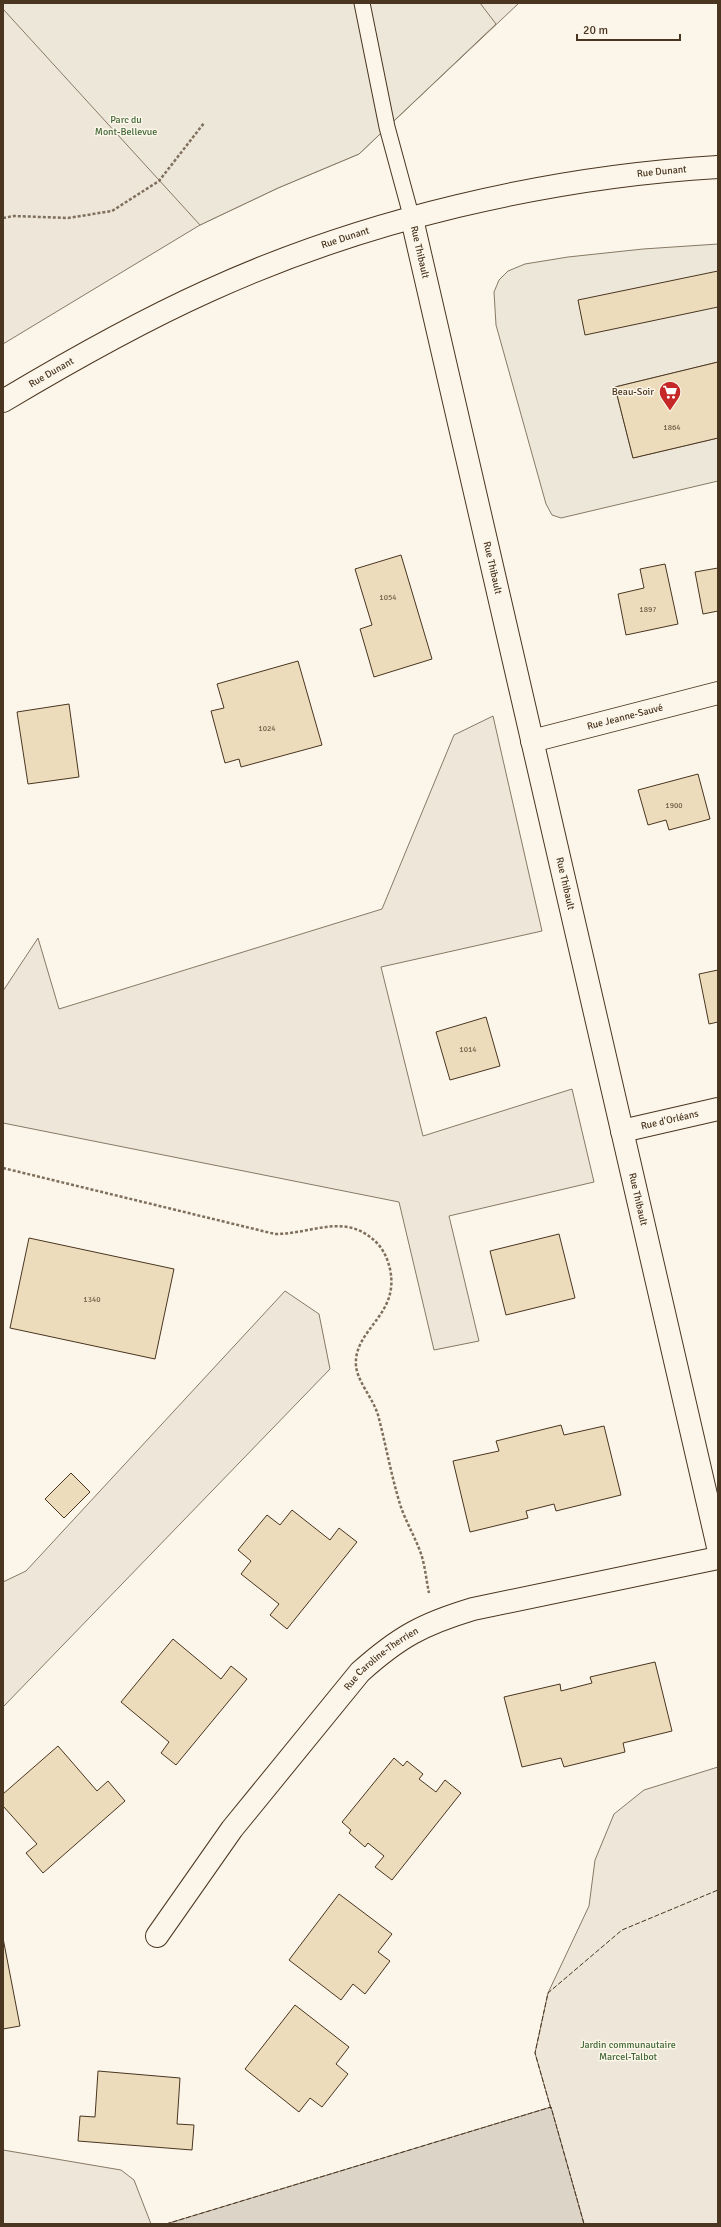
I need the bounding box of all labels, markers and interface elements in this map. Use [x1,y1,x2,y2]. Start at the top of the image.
scale bar [577,16,680,42]
text: 20 m [583,23,608,38]
park label: Parc du Mont-Bellevue [95,114,157,138]
street label: Rue Dunant [636,163,688,180]
street label: Rue Dunant [320,224,371,251]
street label: Rue Thibault [408,225,432,280]
street label: Rue Dunant [27,355,76,390]
supermarket icon: Beau-Soir [657,379,683,412]
place label: Beau-Soir [612,386,654,398]
house number: 1864 [663,422,681,432]
street label: Rue Thibault [481,540,504,596]
house number: 1054 [379,592,397,602]
house number: 1897 [639,604,657,614]
street label: Rue Jeanne-Sauvé [586,701,664,733]
house number: 1024 [258,723,276,733]
house number: 1900 [665,800,683,810]
street label: Rue Thibault [553,856,577,912]
house number: 1014 [459,1044,477,1054]
street label: Rue d'Orléans [640,1107,700,1132]
street label: Rue Thibault [626,1172,650,1227]
house number: 1340 [83,1294,101,1304]
street label: Rue Caroline-Therrien [341,1625,421,1693]
park label: Jardin communautaire Marcel-Talbot [580,2039,676,2063]

